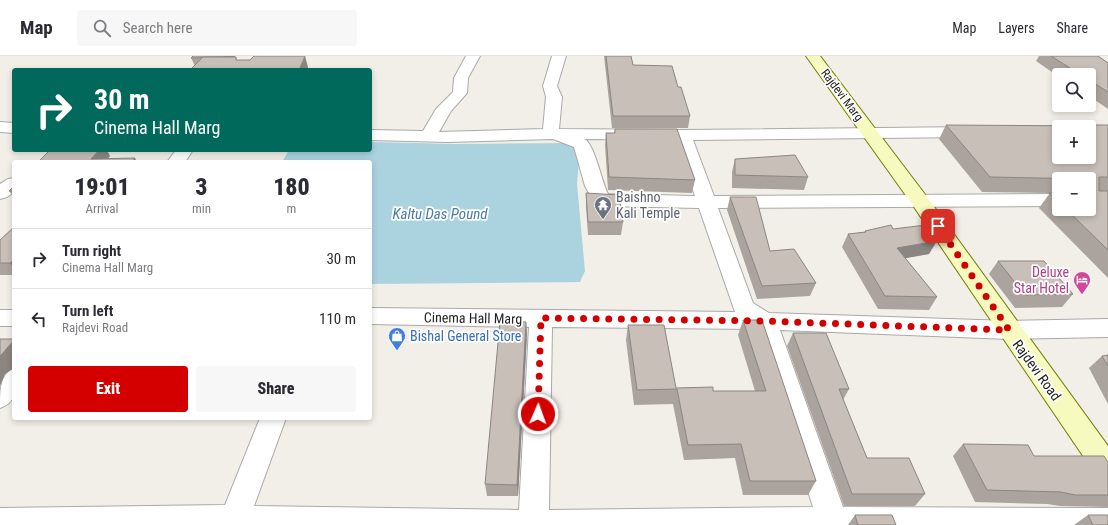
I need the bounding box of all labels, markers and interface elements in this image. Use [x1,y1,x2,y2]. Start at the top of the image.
search box [77,10,357,46]
text: Map [20,16,53,39]
icon: search [91,17,113,39]
text: Search here [123,19,193,37]
text: Map [952,20,976,36]
text: Layers [998,20,1035,36]
text: Share [1057,20,1088,36]
street label: Rajdevi Marg [818,66,866,124]
map controls [1052,68,1096,216]
button: search [1052,68,1096,112]
text: 30 m [94,83,150,116]
icon: right [28,84,80,136]
text: Cinema Hall Marg [94,117,220,138]
button: + [1052,120,1096,164]
button: − [1052,172,1096,216]
text: 19:01 [74,173,130,201]
text: 3 [195,173,208,201]
text: 180 [273,173,310,201]
place label: Baishno Kali Temple [616,189,681,221]
temple icon: Baishno Kali Temple [593,195,613,220]
text: Arrival [85,201,119,216]
text: min [192,201,211,216]
text: m [287,201,296,216]
water label: Kaltu Das Pound [393,205,488,223]
pin [921,209,955,243]
icon: arrive [927,215,949,237]
text: Turn right [62,242,121,260]
icon: right [28,248,50,270]
text: 30 m [326,250,356,268]
text: Cinema Hall Marg [62,260,153,275]
place label: Deluxe Star Hotel [1014,264,1069,296]
hotel icon: Deluxe Star Hotel [1072,270,1092,295]
text: Turn left [62,302,113,320]
icon: left [28,308,50,330]
street label: Cinema Hall Marg [424,309,522,327]
text: 110 m [319,310,356,328]
text: Rajdevi Road [62,320,128,335]
shop icon: Bishal General Store [387,326,407,351]
place label: Bishal General Store [410,328,522,344]
street label: Rajdevi Road [1010,336,1064,404]
button: Exit [28,366,188,412]
button: Share [196,366,356,412]
position arrow [517,393,559,435]

